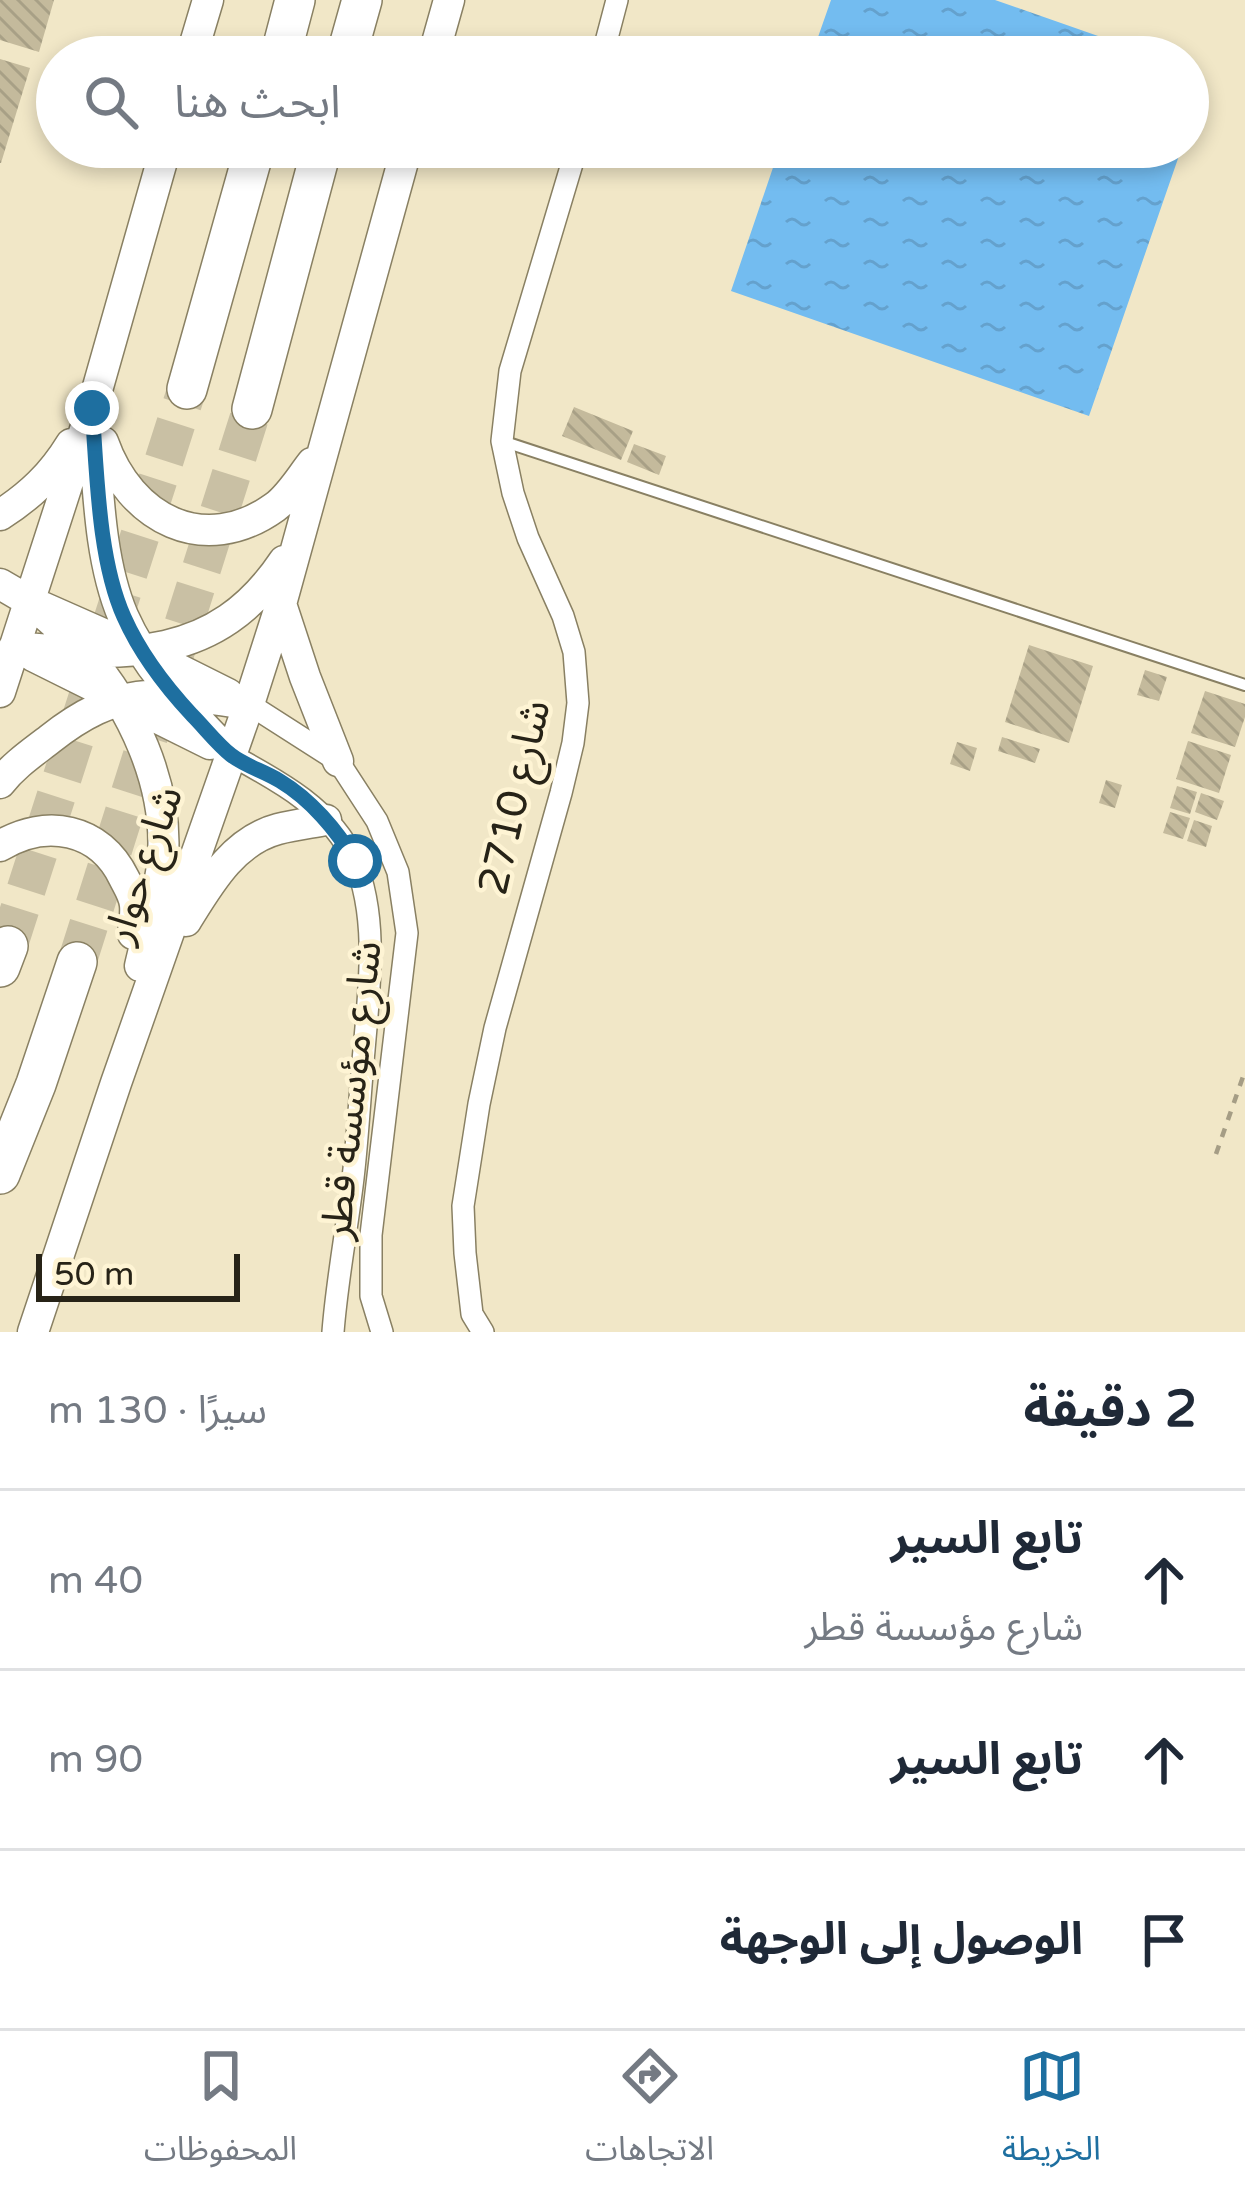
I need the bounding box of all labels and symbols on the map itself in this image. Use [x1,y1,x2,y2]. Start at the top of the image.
route end [65,381,119,435]
street label: شارع 2710 [467,695,566,901]
street label: شارع حوار [92,779,199,953]
route start [328,834,382,888]
street label: شارع مؤسسة قطر [310,938,397,1244]
scale bar [36,1248,240,1301]

